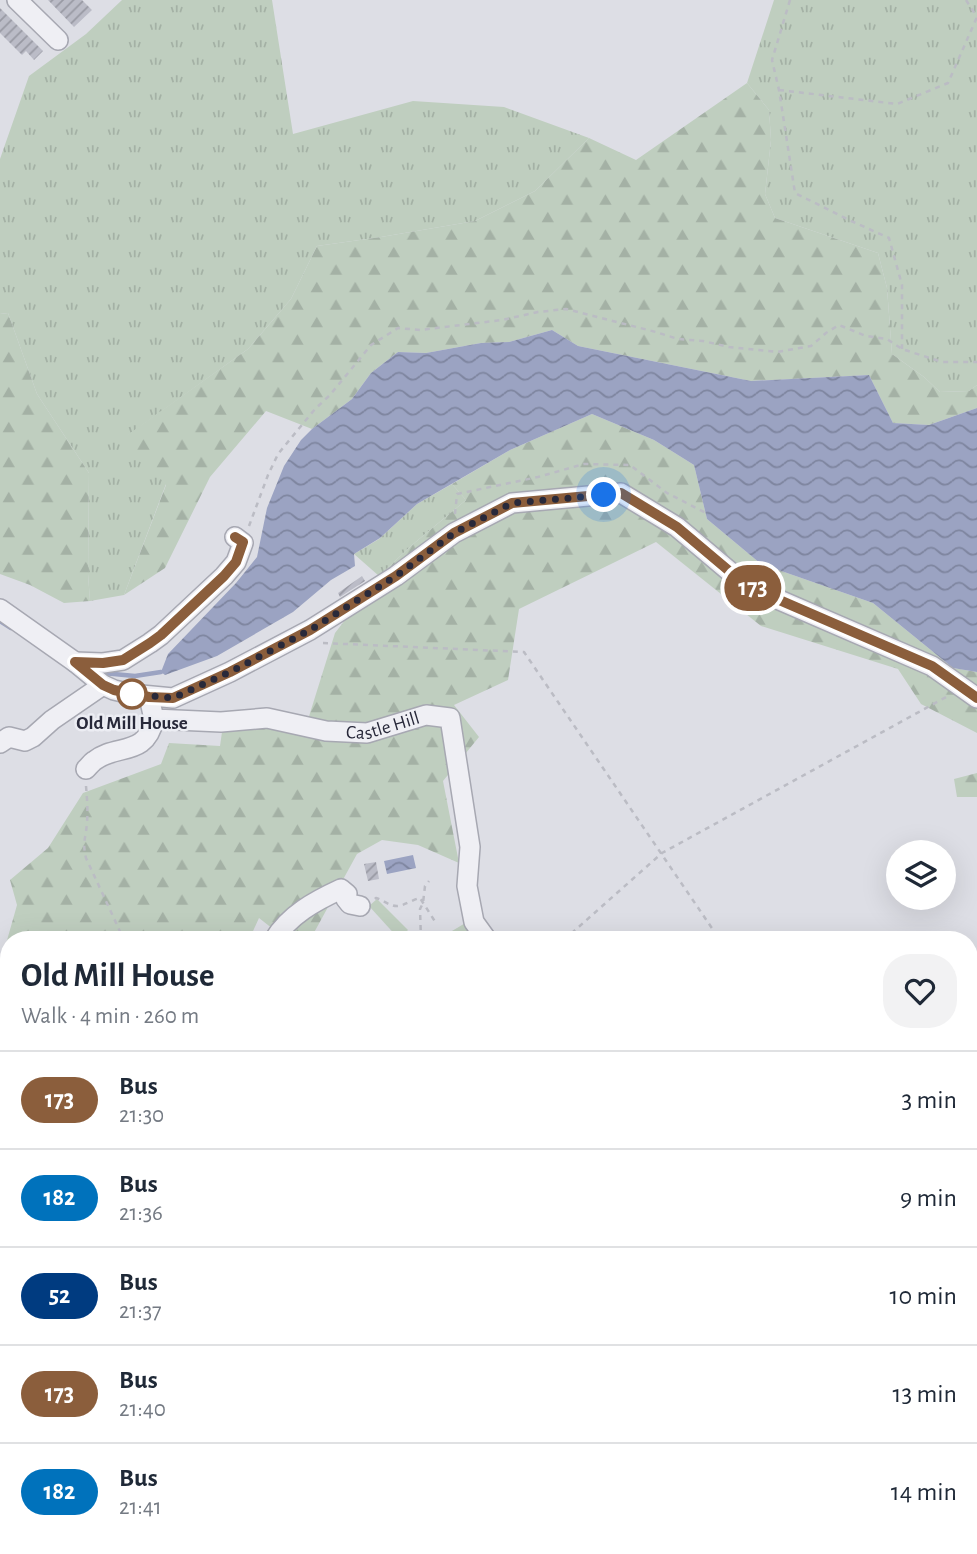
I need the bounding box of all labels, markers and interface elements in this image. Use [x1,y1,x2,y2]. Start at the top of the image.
your location [586,477,621,512]
line badge: 173 [713,565,793,611]
text: 173 [738,576,768,600]
marker: Old Mill House [117,679,147,709]
street label: Castle Hill [346,708,422,743]
place label: Old Mill House [76,714,188,733]
map controls [886,840,956,910]
button: layers [886,840,956,910]
button: heart [883,954,957,1028]
text: Old Mill House [21,960,215,993]
text: Walk · 4 min · 260 m [21,1005,199,1028]
text: Bus [119,1073,158,1099]
text: 3 min [901,1087,957,1113]
text: 173 [45,1088,74,1112]
text: 21:30 [119,1104,164,1127]
text: Bus [119,1171,158,1197]
text: 9 min [900,1185,957,1211]
text: 182 [44,1186,75,1210]
text: 21:36 [119,1202,163,1225]
text: Bus [119,1269,158,1295]
text: 10 min [890,1283,957,1309]
text: 52 [49,1284,70,1308]
text: 21:37 [119,1300,162,1323]
text: Bus [119,1367,158,1393]
text: 13 min [893,1381,957,1407]
text: 173 [45,1382,74,1406]
text: 21:40 [119,1398,166,1421]
text: Bus [119,1465,158,1491]
text: 14 min [891,1479,957,1505]
text: 182 [44,1480,75,1504]
text: 21:41 [119,1496,162,1519]

